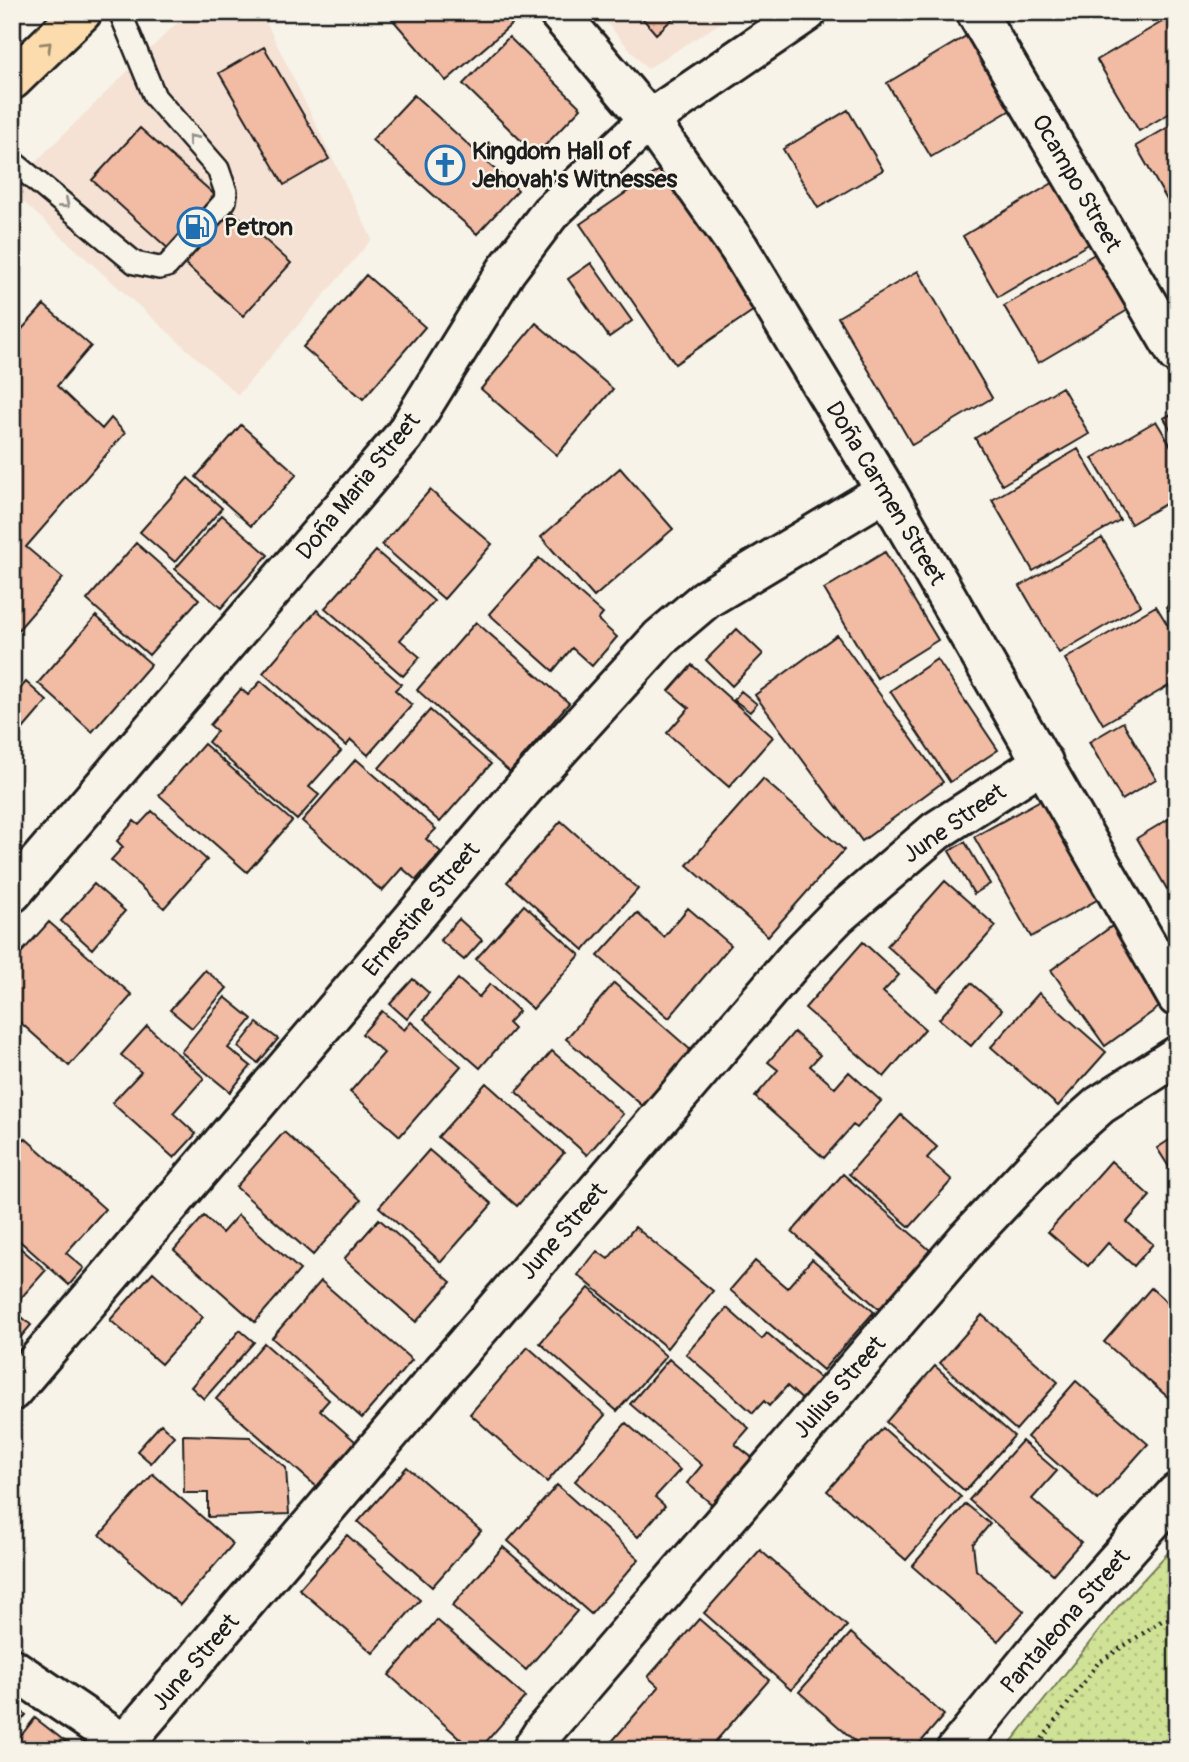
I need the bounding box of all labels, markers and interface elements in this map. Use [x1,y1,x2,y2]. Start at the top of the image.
one-way arrow [39,42,52,55]
street label: Ocampo Street [1025,109,1128,258]
one-way arrow [188,135,201,148]
place label: Kingdom Hall of Jehovah's Witnesses [472,137,678,194]
church icon: Kingdom Hall of Jehovah's Witnesses [424,144,466,186]
one-way arrow [57,196,69,209]
fuel station icon: Petron [176,206,218,248]
place label: Petron [224,213,293,242]
street label: Doña Carmen Street [819,396,952,591]
street label: Doña Maria Street [290,407,427,566]
street label: June Street [897,777,1012,869]
street label: Ernestine Street [357,836,486,982]
street label: June Street [513,1177,614,1286]
street label: Julius Street [787,1330,892,1445]
street label: Pantaleona Street [995,1543,1136,1700]
street label: June Street [145,1608,246,1717]

